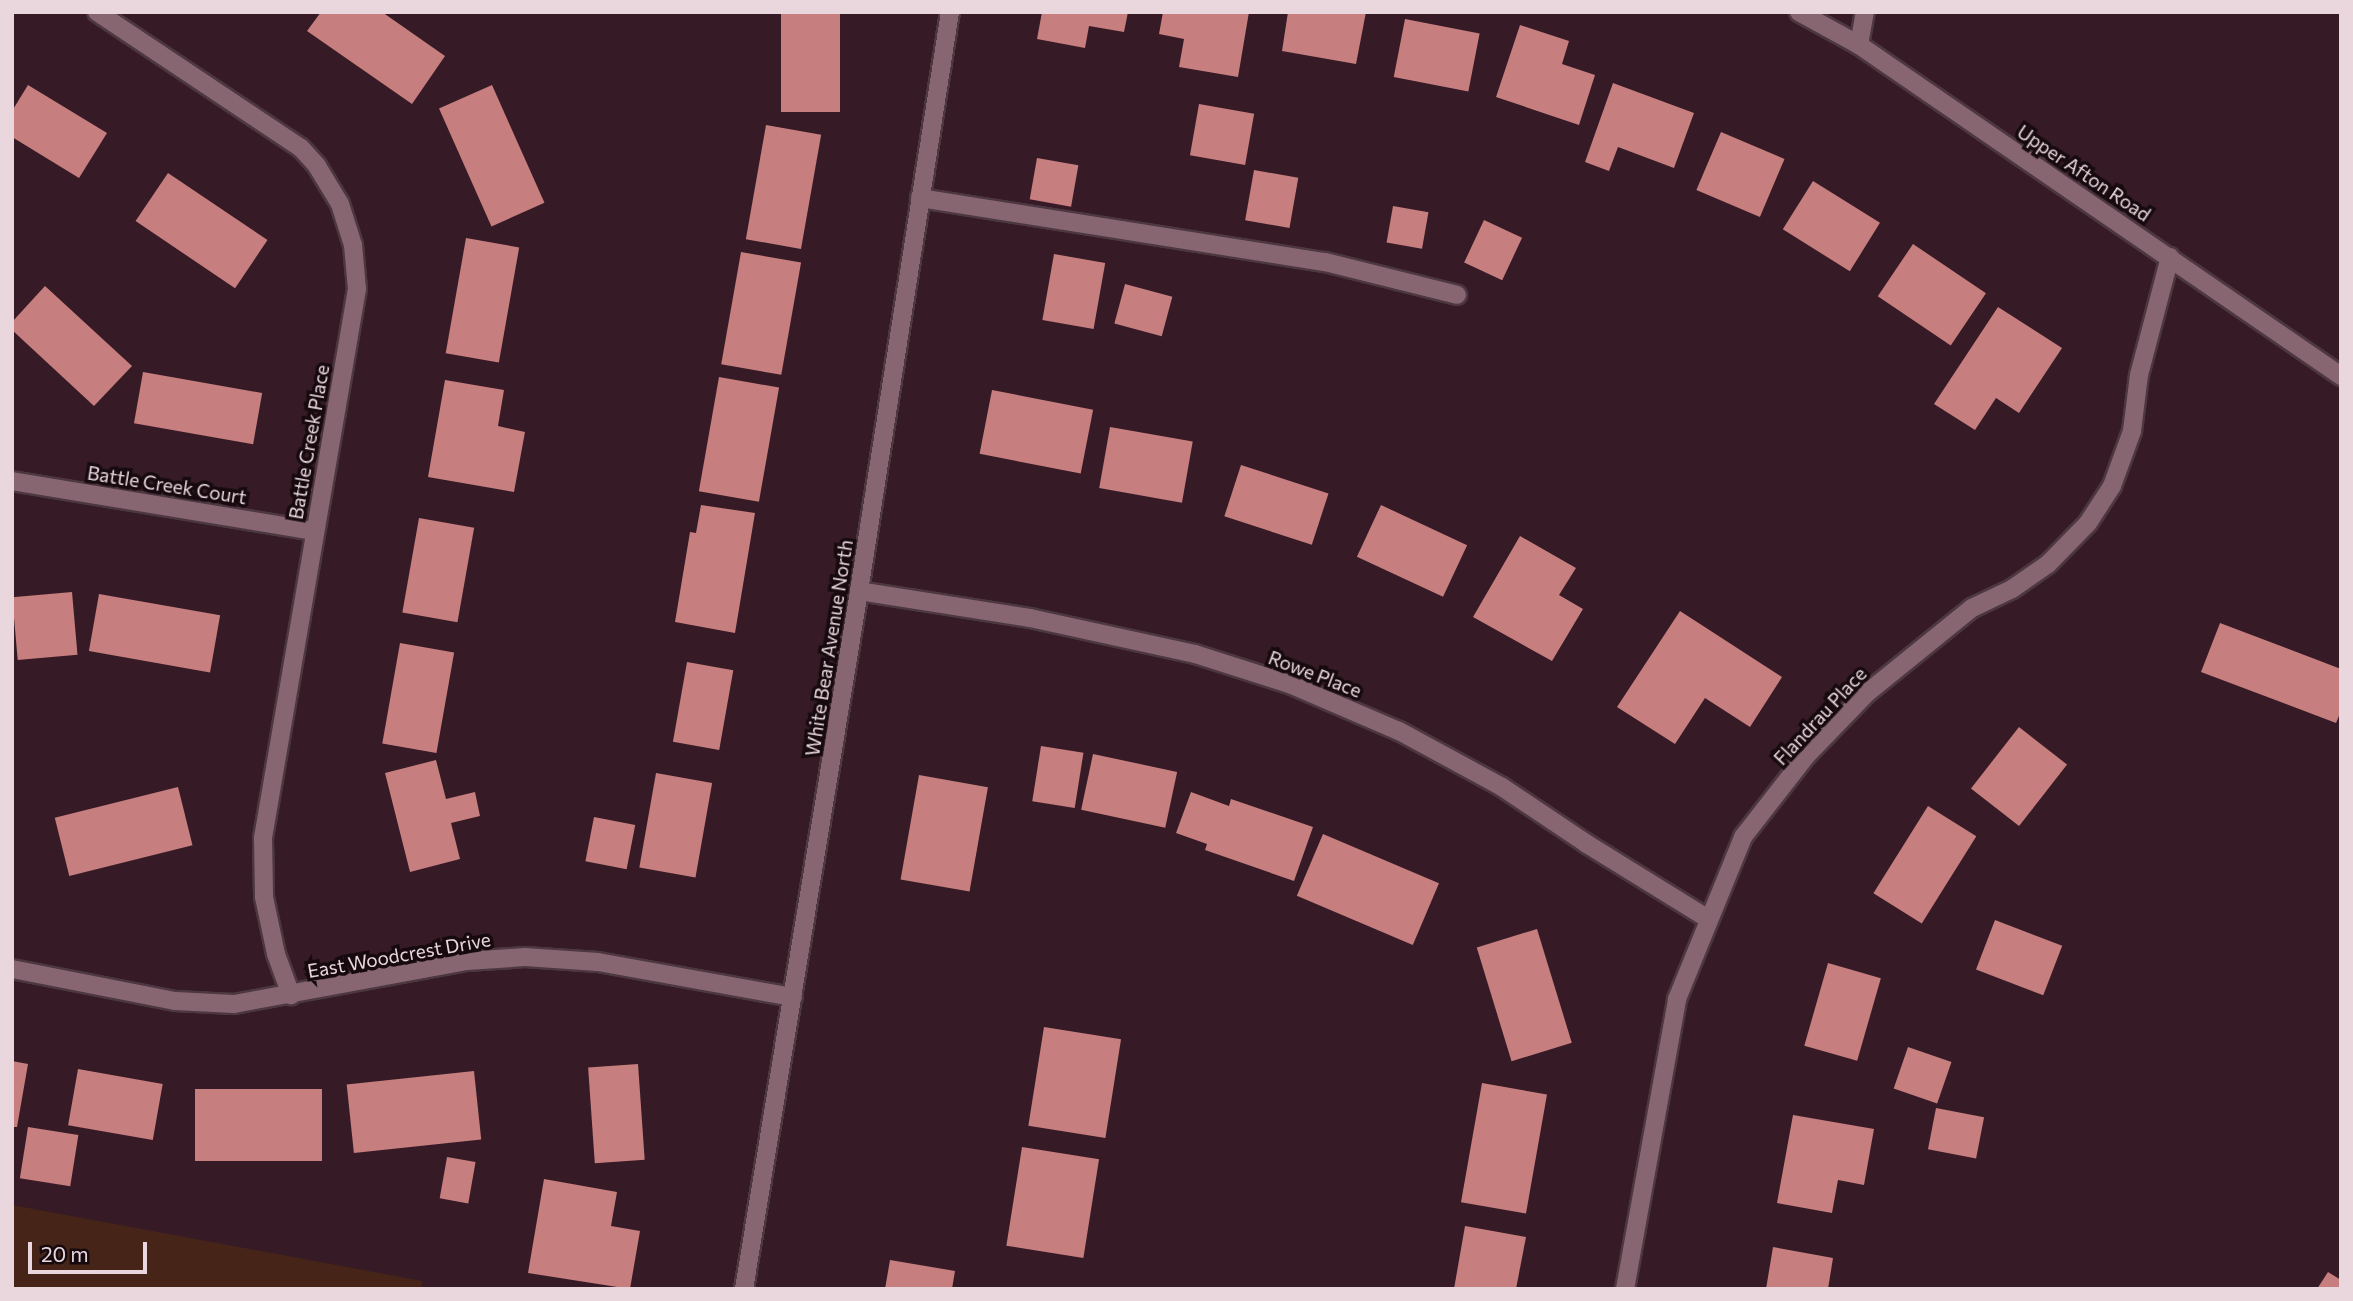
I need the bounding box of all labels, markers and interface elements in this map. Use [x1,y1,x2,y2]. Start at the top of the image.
street label: Upper Afton Road [2013,120,2155,226]
street label: Battle Creek Place [284,363,334,521]
street label: Battle Creek Court [86,461,248,509]
street label: White Bear Avenue North [801,538,857,758]
street label: Rowe Place [1265,646,1365,702]
street label: Flandrau Place [1769,662,1871,770]
street label: East Woodcrest Drive [306,928,492,982]
scale bar [32,1228,150,1272]
text: 20 m [41,1241,89,1266]

